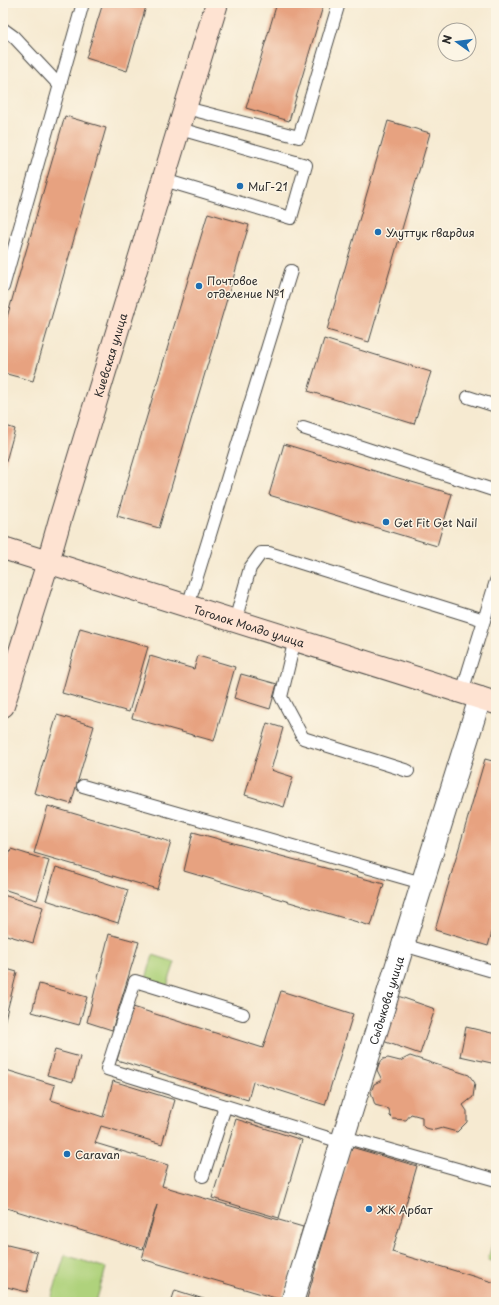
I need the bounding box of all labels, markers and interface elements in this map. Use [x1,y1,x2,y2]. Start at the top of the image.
north arrow [437,22,477,62]
text: N [438,33,456,46]
place label: МиГ-21 [248,178,288,195]
marker: МиГ-21 [235,181,245,191]
place label: Улуттук гвардия [386,224,475,241]
marker: Улуттук гвардия [373,227,383,237]
place label: Почтовое отделение №1 [207,272,284,302]
marker: Почтовое отделение №1 [194,281,204,291]
street label: Киевская улица [89,311,131,399]
place label: Get Fit Get Nail [394,514,477,531]
marker: Get Fit Get Nail [381,517,391,527]
street label: Тоголок Молдо улица [191,600,307,651]
street label: Сыдыкова улица [364,954,408,1047]
place label: Caravan [75,1146,120,1163]
marker: Caravan [62,1149,72,1159]
place label: ЖК Арбат [377,1201,433,1218]
marker: ЖК Арбат [364,1204,374,1214]

